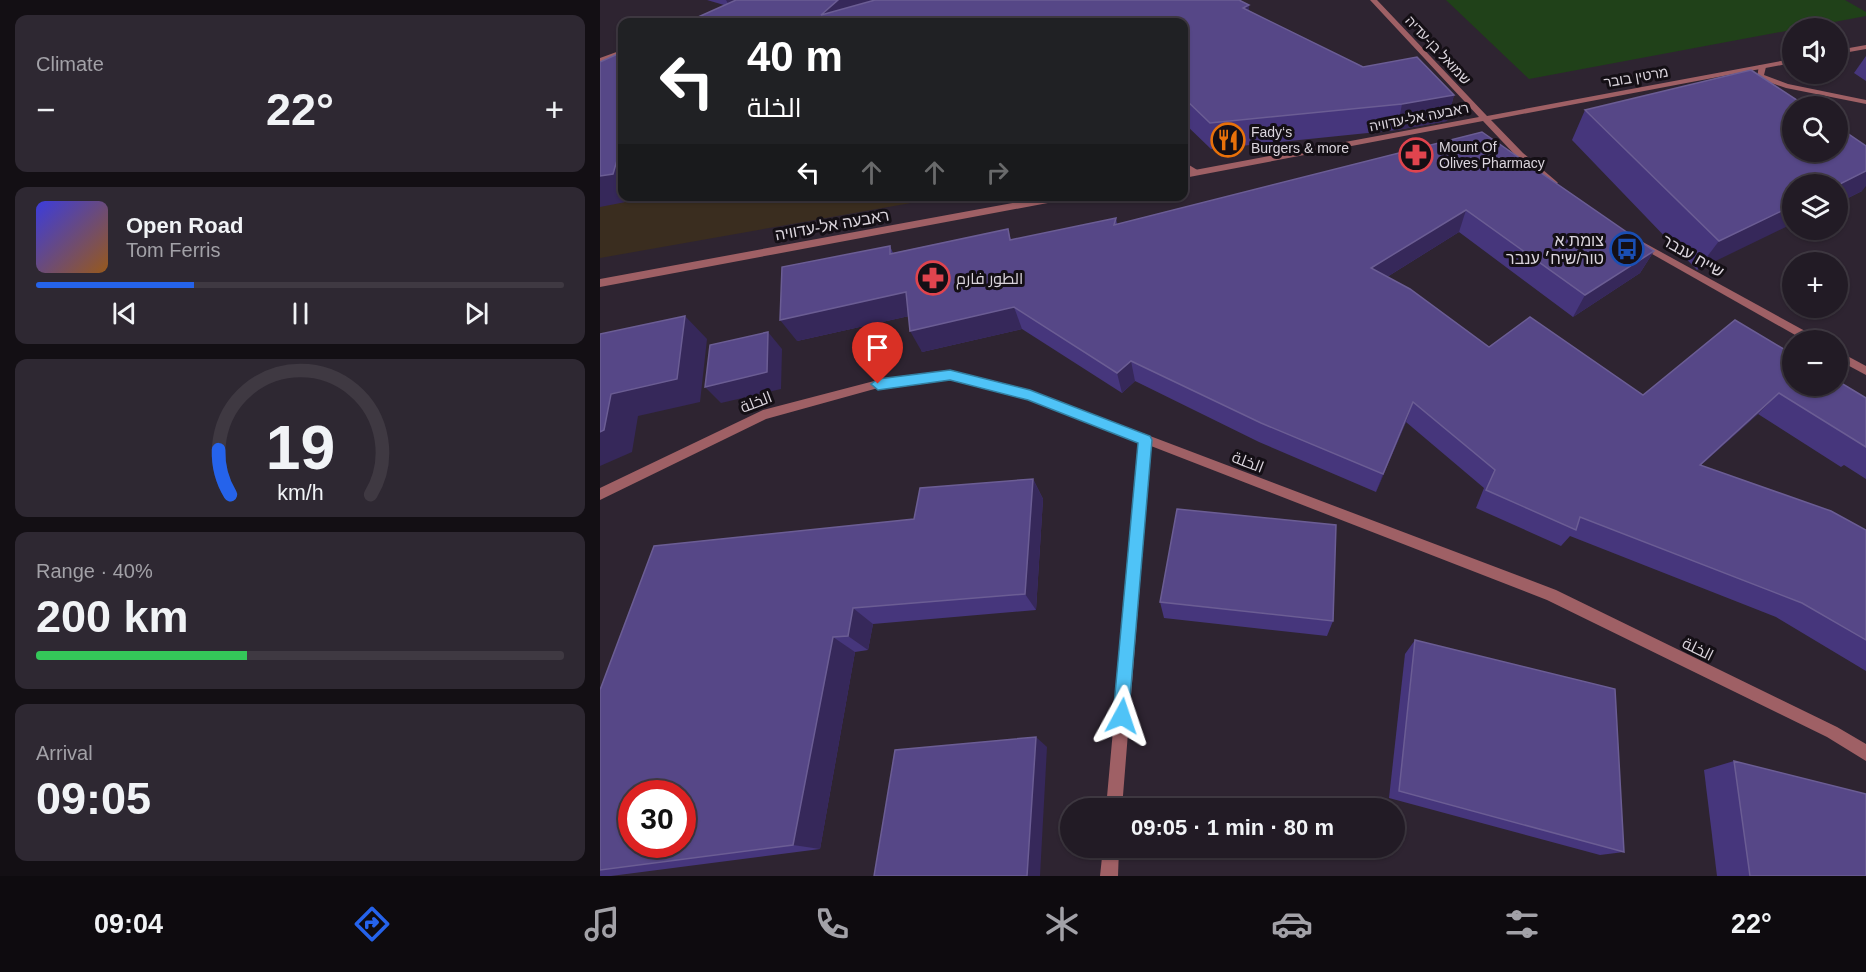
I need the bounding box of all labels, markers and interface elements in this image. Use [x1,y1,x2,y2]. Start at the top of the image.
street label: שמואל בן-עדיה [1402,12,1474,88]
map controls [1782,18,1848,396]
button: sound [1782,18,1848,84]
text: 40 m [747,33,843,80]
icon: left [648,42,726,120]
text: Climate [36,53,104,75]
street label: מרטין בובר [1602,63,1670,91]
text: 22° [266,84,334,135]
text: − [36,91,55,128]
text: + [545,91,564,128]
text: الخلة [747,93,802,123]
button: search [1782,96,1848,162]
street label: ראבעה אל-עדוויה [1368,99,1470,135]
restaurant icon: Fady‘s Burgers & more [1210,122,1246,158]
place label: Fady‘s Burgers & more [1251,124,1349,156]
pharmacy icon: Mount Of Olives Pharmacy [1398,137,1434,173]
place label: Mount Of Olives Pharmacy [1439,139,1545,171]
icon: left [792,156,825,189]
icon: ahead [855,156,888,189]
icon: ahead [918,156,951,189]
icon: right [981,156,1014,189]
button: layers [1782,174,1848,240]
street label: ראבעה אל-עדוויה [774,207,890,243]
text: Open Road [126,213,243,238]
bus stop icon: צומת א טור/שיח׳ ענבר [1609,231,1645,267]
place label: צומת א טור/שיח׳ ענבר [1506,232,1604,267]
street label: שייח ענבר [1659,232,1727,280]
text: Tom Ferris [126,239,220,261]
button: + [1782,252,1848,318]
pharmacy icon: الطور فارم [915,260,951,296]
place label: الطور فارم [956,270,1023,290]
icon: previous [108,297,141,330]
icon: pause [284,297,317,330]
icon: next [460,297,493,330]
pin [852,322,903,384]
button: − [1782,330,1848,396]
icon: arrive [861,331,894,364]
street label: الخلة [738,388,774,416]
text: 19 [265,413,335,482]
street label: الخلة [1230,448,1266,476]
text: km/h [277,481,323,505]
text: Range · 40% [36,560,153,582]
text: 200 km [36,591,189,642]
street label: الخلة [1680,634,1716,664]
position arrow [1090,684,1154,748]
text: Arrival [36,742,93,764]
text: 09:05 [36,773,151,824]
speed limit sign: 30 [618,780,696,858]
text: 09:05 · 1 min · 80 m [1131,815,1334,840]
icon: directions [351,903,393,945]
icon: music [581,903,623,945]
icon: phone [811,903,853,945]
icon: climate [1041,903,1083,945]
icon: car [1271,903,1313,945]
icon: filters [1501,903,1543,945]
text: 09:04 [94,909,163,939]
text: 22° [1731,909,1772,939]

